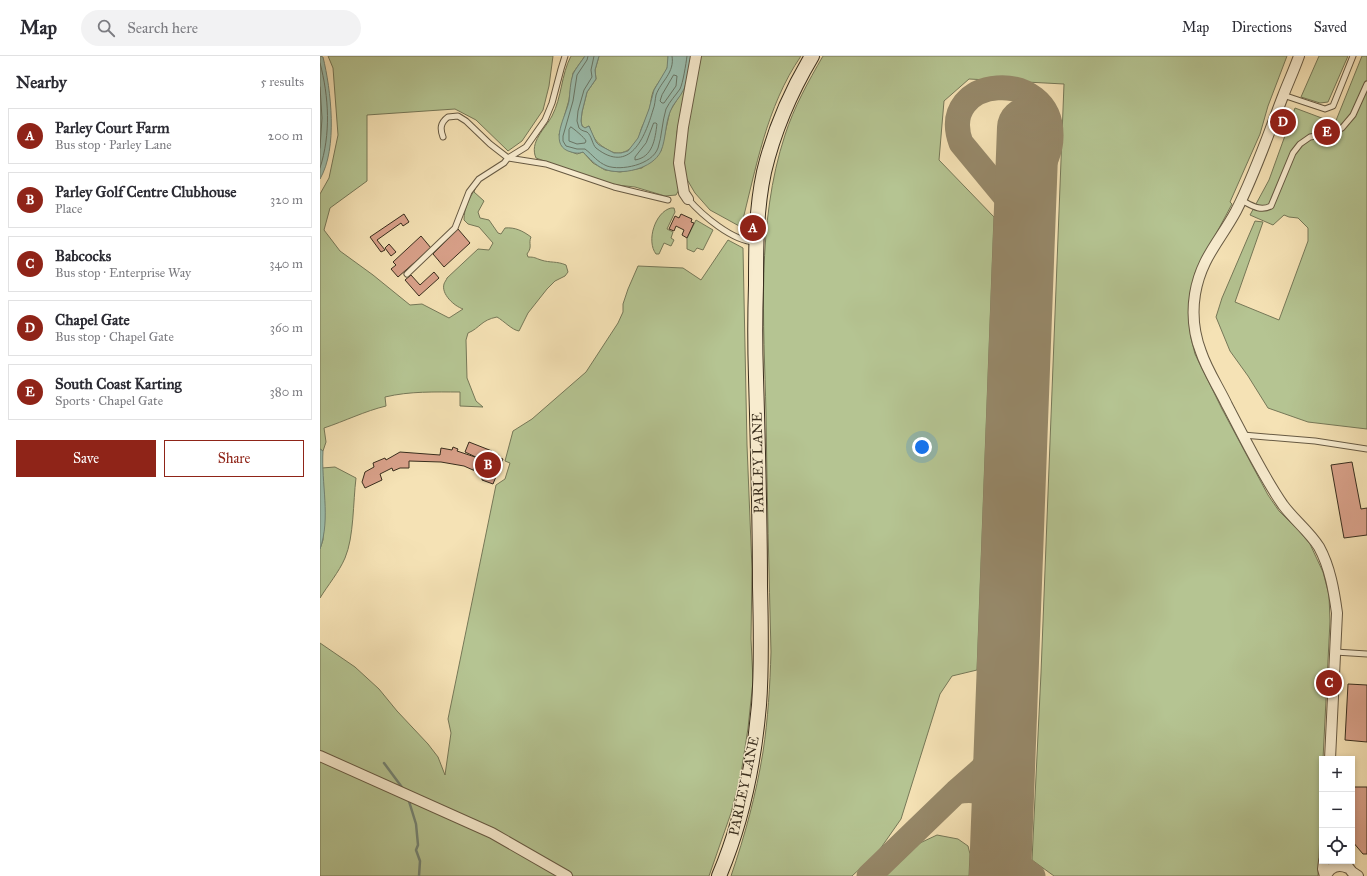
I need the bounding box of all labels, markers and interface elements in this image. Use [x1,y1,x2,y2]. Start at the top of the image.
search box [81,10,361,46]
text: Map [20,16,57,39]
icon: search [95,17,117,39]
text: Search here [127,19,198,37]
text: Map [1182,19,1209,36]
text: Directions [1231,19,1292,36]
text: Saved [1314,19,1347,36]
text: Nearby [16,72,67,93]
text: 5 results [260,74,304,90]
pin: D [1270,107,1296,137]
pin: E [1314,117,1340,147]
text: Parley Court Farm [55,119,170,137]
text: A [26,128,34,144]
text: 200 m [268,128,303,144]
text: Bus stop · Parley Lane [55,137,172,153]
text: Parley Golf Centre Clubhouse [55,183,236,201]
text: B [26,192,34,208]
text: 320 m [270,192,303,208]
text: Place [55,201,82,217]
pin: A [740,213,766,243]
text: Babcocks [55,247,111,265]
text: C [26,256,34,272]
text: 340 m [269,256,303,272]
text: Bus stop · Enterprise Way [55,265,191,281]
text: Chapel Gate [55,311,130,329]
text: D [25,320,35,336]
text: 360 m [270,320,303,336]
text: Bus stop · Chapel Gate [55,329,174,345]
text: South Coast Karting [55,375,182,393]
text: E [25,384,35,400]
text: 380 m [270,384,303,400]
text: Sports · Chapel Gate [55,393,163,409]
street label: PARLEY LANE [749,412,767,514]
your location [912,437,932,457]
button: Save [16,440,156,477]
button: Share [164,440,304,477]
pin: B [475,450,501,480]
pin: C [1316,668,1342,698]
street label: PARLEY LANE [725,735,763,837]
map controls [1319,756,1355,864]
button: + [1319,756,1355,792]
button: − [1319,792,1355,828]
button: locate [1319,828,1355,864]

